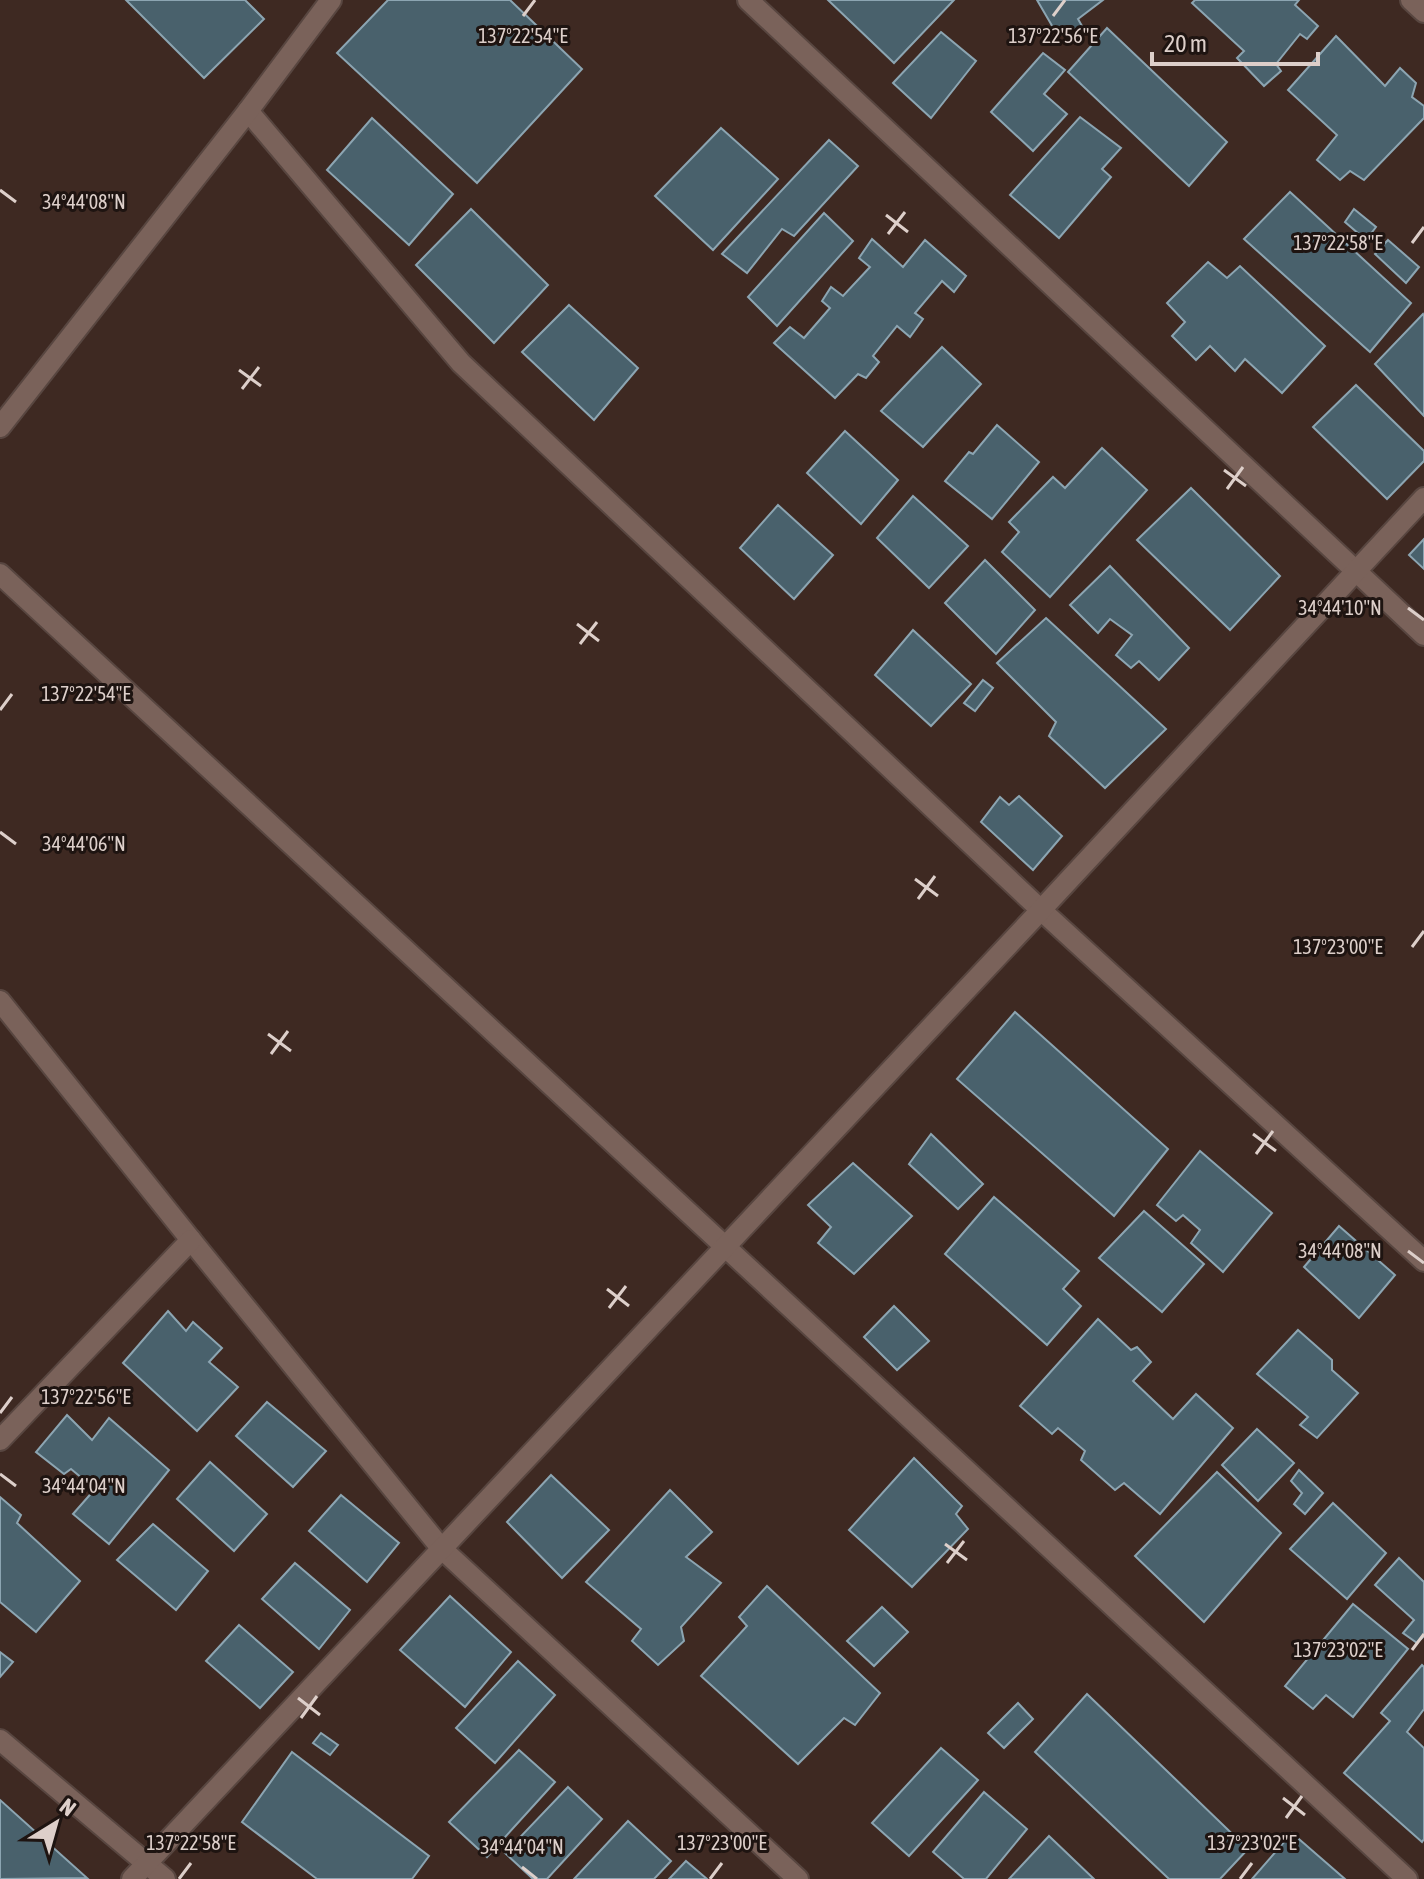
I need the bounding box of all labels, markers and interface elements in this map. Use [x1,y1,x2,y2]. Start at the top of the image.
scale bar [1152,16,1318,66]
text: 137°22'54"E [478,24,568,47]
text: 137°22'56"E [1008,24,1098,47]
text: 20 m [1164,30,1207,57]
text: 34°44'08"N [42,190,126,213]
text: 137°22'58"E [1293,231,1383,254]
text: 34°44'10"N [1298,596,1382,619]
text: 137°22'54"E [41,682,131,705]
text: 34°44'06"N [42,832,126,855]
text: 137°23'00"E [1293,935,1383,958]
text: 34°44'08"N [1298,1239,1382,1262]
text: 137°22'56"E [41,1385,131,1408]
text: 34°44'04"N [42,1474,126,1497]
text: 137°23'02"E [1293,1638,1383,1661]
north arrow [16,1783,96,1863]
text: N [55,1793,81,1821]
text: 137°22'58"E [146,1831,236,1854]
text: 137°23'00"E [677,1831,767,1854]
text: 137°23'02"E [1207,1831,1297,1854]
text: 34°44'04"N [480,1835,564,1858]

